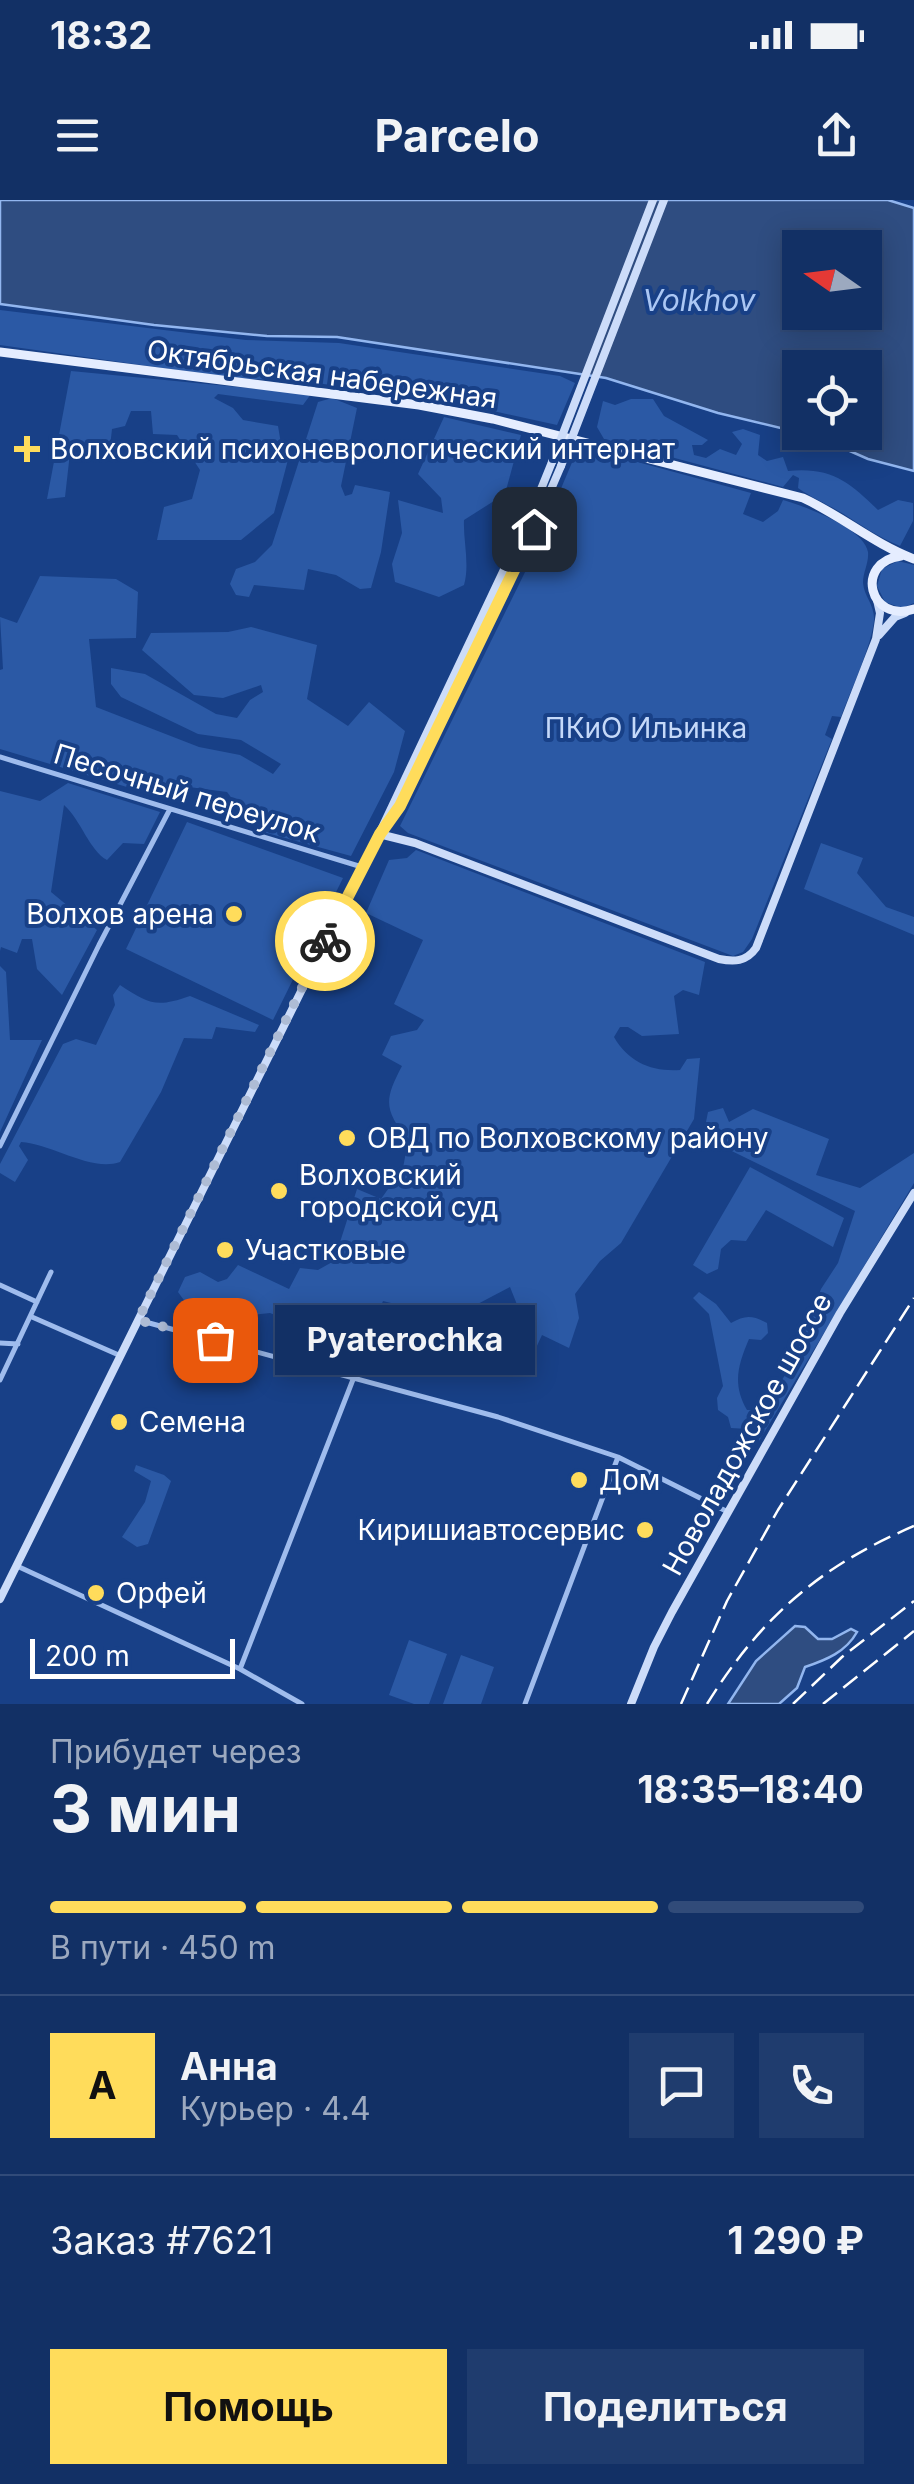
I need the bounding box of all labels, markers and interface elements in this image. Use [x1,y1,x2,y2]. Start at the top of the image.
text: 18:32 [50,12,152,58]
icon: menu [50,108,105,163]
text: Parcelo [374,108,540,163]
icon: share [809,108,864,163]
north arrow [782,230,882,330]
map controls [782,230,882,450]
water label: Volkhov [643,282,757,318]
street label: Октябрьская набережная [145,333,499,415]
button: locate [782,350,882,450]
place label: Волховский психоневрологический интернат [50,432,675,466]
marker: Волховский психоневрологический интернат [14,436,40,462]
pin [492,487,577,572]
icon: home [507,502,562,557]
park label: ПКиО Ильинка [545,711,747,745]
street label: Песочный переулок [50,736,324,850]
courier [275,891,375,991]
place label: Волхов арена [26,897,214,931]
marker: Волхов арена [223,903,245,925]
icon: bike [298,914,353,969]
place label: ОВД по Волховскому району [367,1121,768,1155]
marker: ОВД по Волховскому району [336,1127,358,1149]
place label: Волховский городской суд [299,1158,498,1224]
marker: Волховский городской суд [268,1180,290,1202]
place label: Участковые [245,1233,406,1267]
marker: Участковые [214,1239,236,1261]
street label: Новоладожское шоссе [655,1287,839,1581]
pin [173,1298,258,1383]
callout: Pyaterochka [275,1305,535,1375]
icon: bag [188,1313,243,1368]
text: Pyaterochka [307,1320,503,1359]
place label: Семена [139,1405,246,1439]
marker: Семена [108,1411,130,1433]
place label: Дом [599,1463,660,1497]
marker: Дом [568,1469,590,1491]
place label: Киришиавтосервис [358,1513,625,1547]
marker: Киришиавтосервис [634,1519,656,1541]
place label: Орфей [116,1576,207,1610]
marker: Орфей [85,1582,107,1604]
scale bar [30,1634,235,1678]
text: 200 m [45,1639,130,1673]
text: Прибудет через [50,1732,302,1771]
text: 18:35–18:40 [637,1766,864,1812]
text: 3 мин [50,1769,241,1848]
text: В пути · 450 m [50,1928,276,1967]
button: chat [629,2033,734,2138]
button: phone [759,2033,864,2138]
text: Анна [180,2043,278,2089]
text: А [88,2062,117,2108]
text: Курьер · 4.4 [180,2089,371,2128]
text: Заказ #7621 [50,2217,273,2263]
text: 1 290 ₽ [727,2217,864,2263]
button: Помощь [50,2349,447,2464]
button: Поделиться [467,2349,864,2464]

